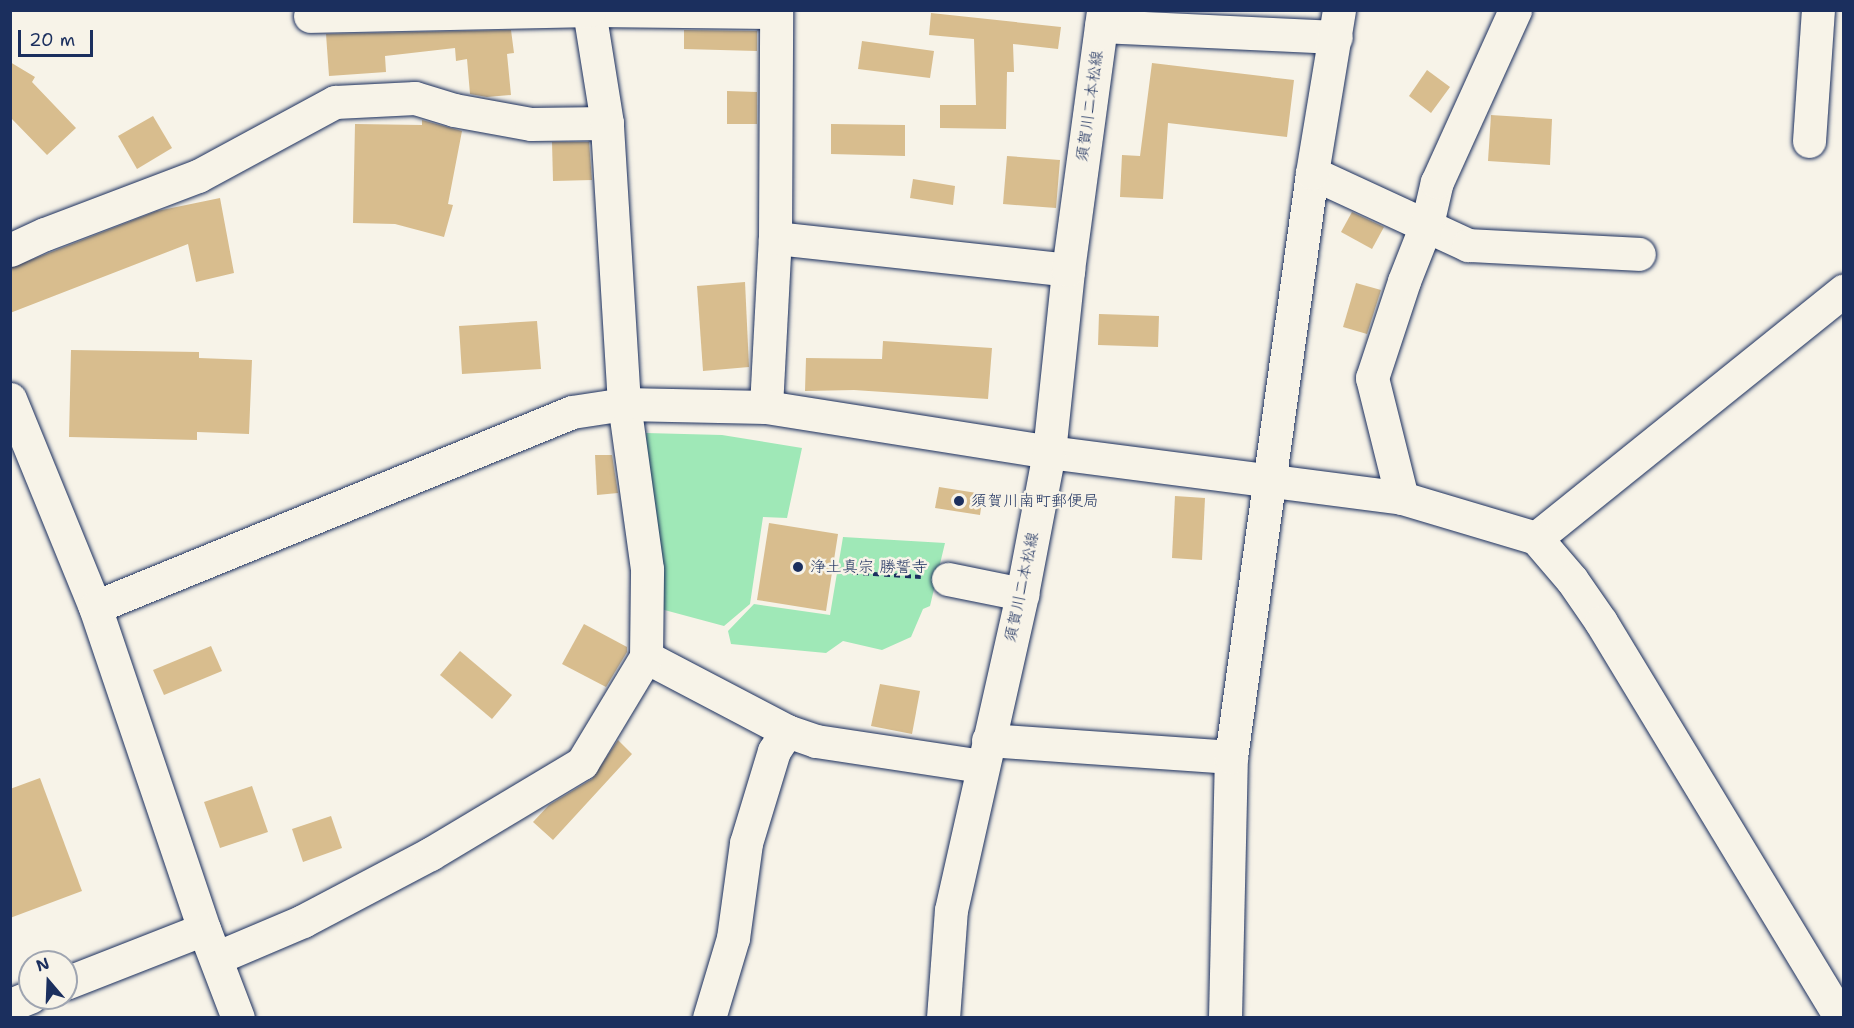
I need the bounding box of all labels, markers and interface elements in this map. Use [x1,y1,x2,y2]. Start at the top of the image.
scale bar [21,18,96,56]
text: 20 m [29,28,75,52]
street label: 須賀川二本松線 [1073,49,1107,163]
place label: 須賀川南町郵便局 [971,491,1099,511]
marker: 須賀川南町郵便局 [952,494,966,508]
street label: 須賀川二本松線 [1001,530,1043,644]
place label: 浄土真宗 勝誓寺 [810,557,927,577]
marker: 浄土真宗 勝誓寺 [791,560,805,574]
north arrow [18,950,78,1010]
text: N [33,952,52,976]

